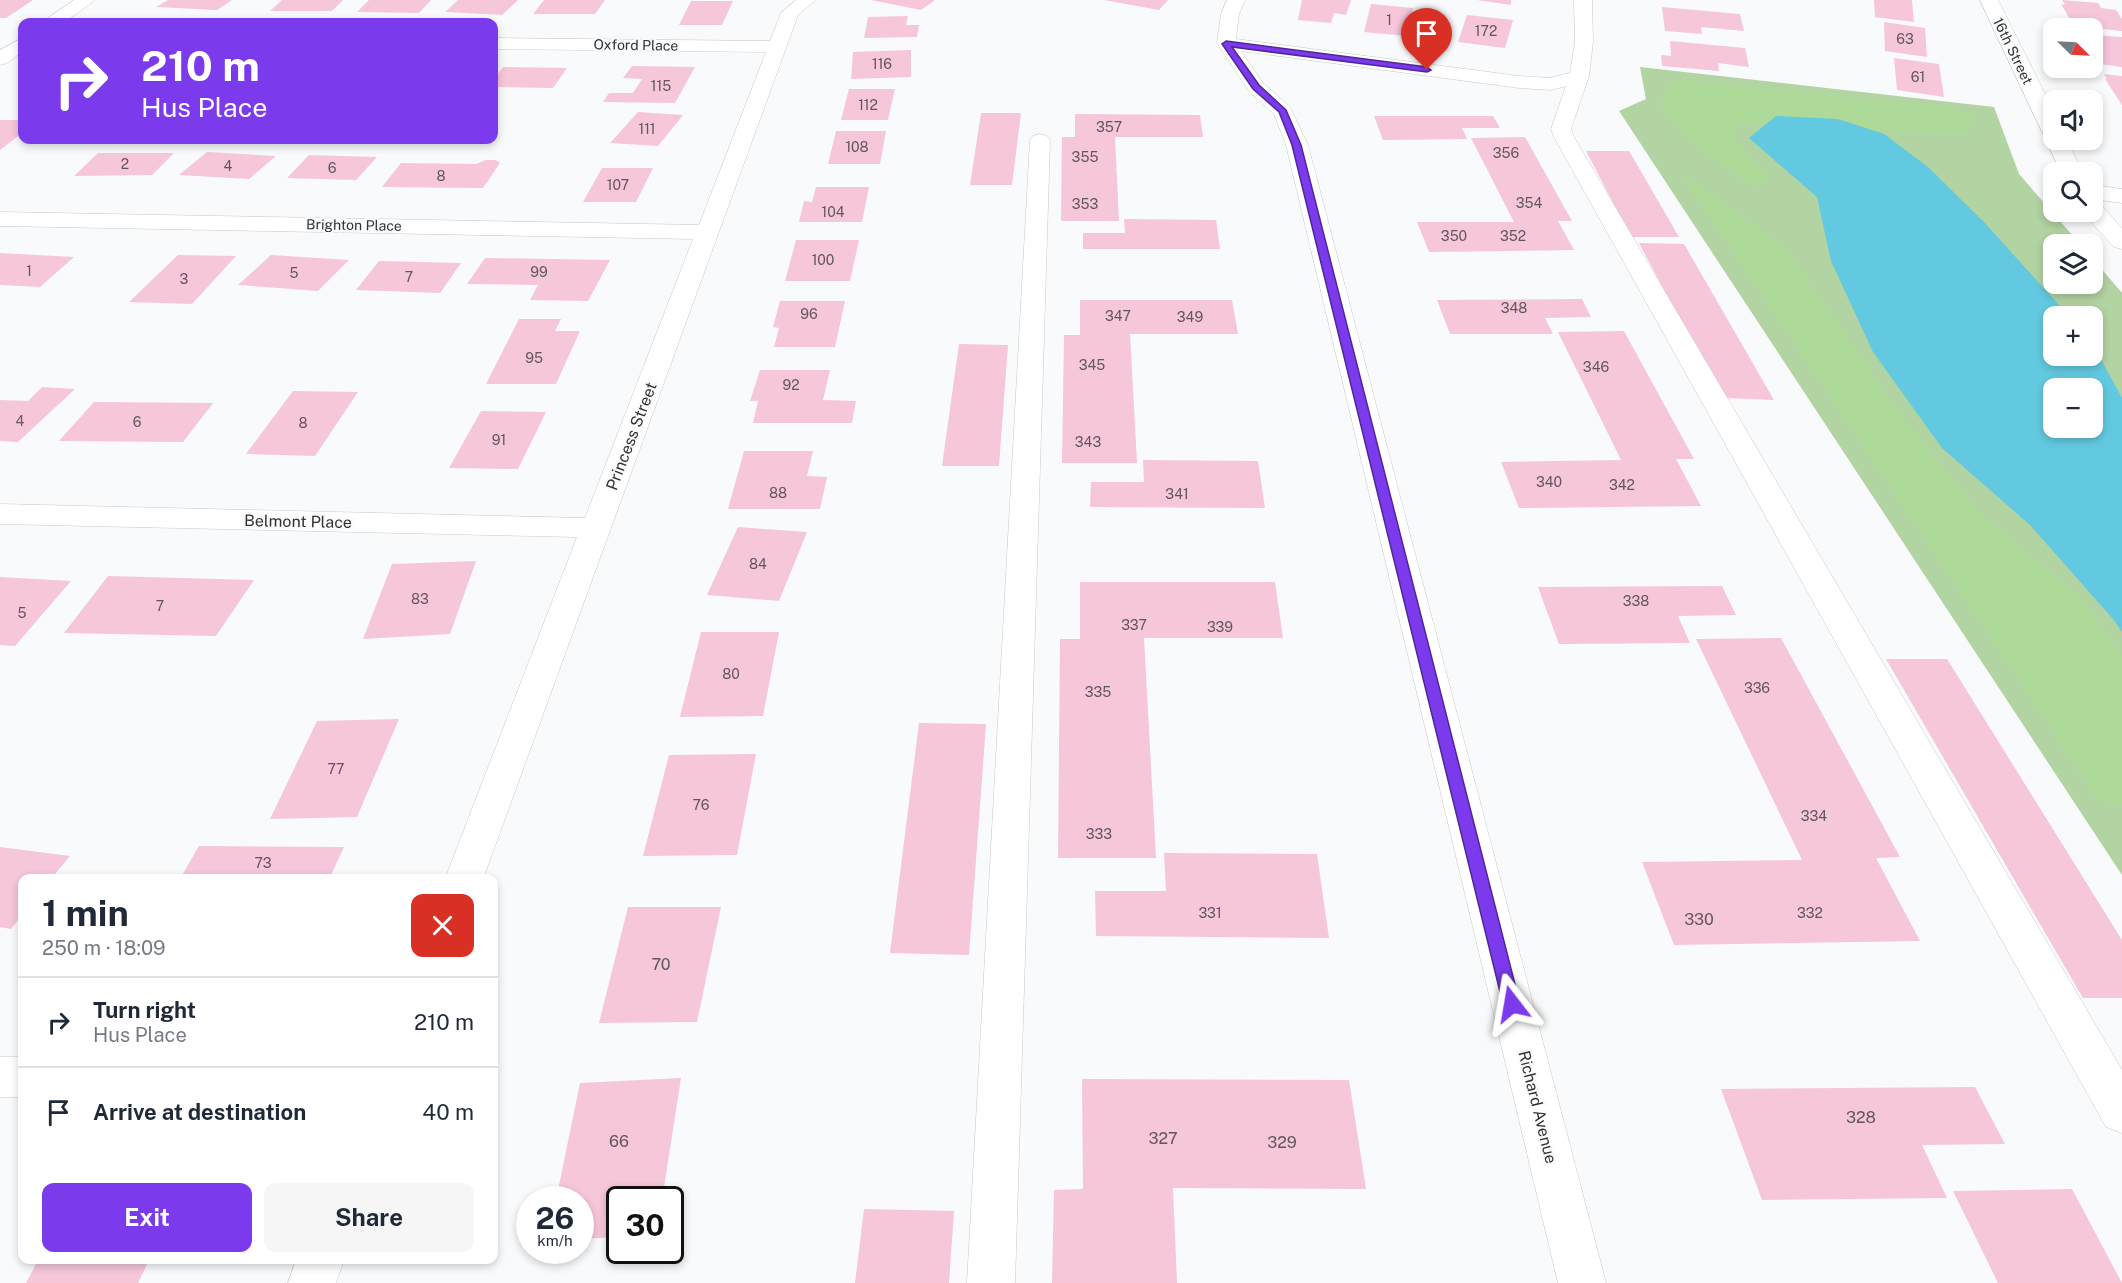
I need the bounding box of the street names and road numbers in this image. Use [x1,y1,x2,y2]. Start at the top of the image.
street label: 16th Street [1990,15,2036,87]
street label: Oxford Place [593,36,679,54]
street label: Brighton Place [306,216,402,234]
street label: Princess Street [602,380,661,493]
street label: Belmont Place [244,511,352,532]
street label: Richard Avenue [1514,1049,1561,1166]

